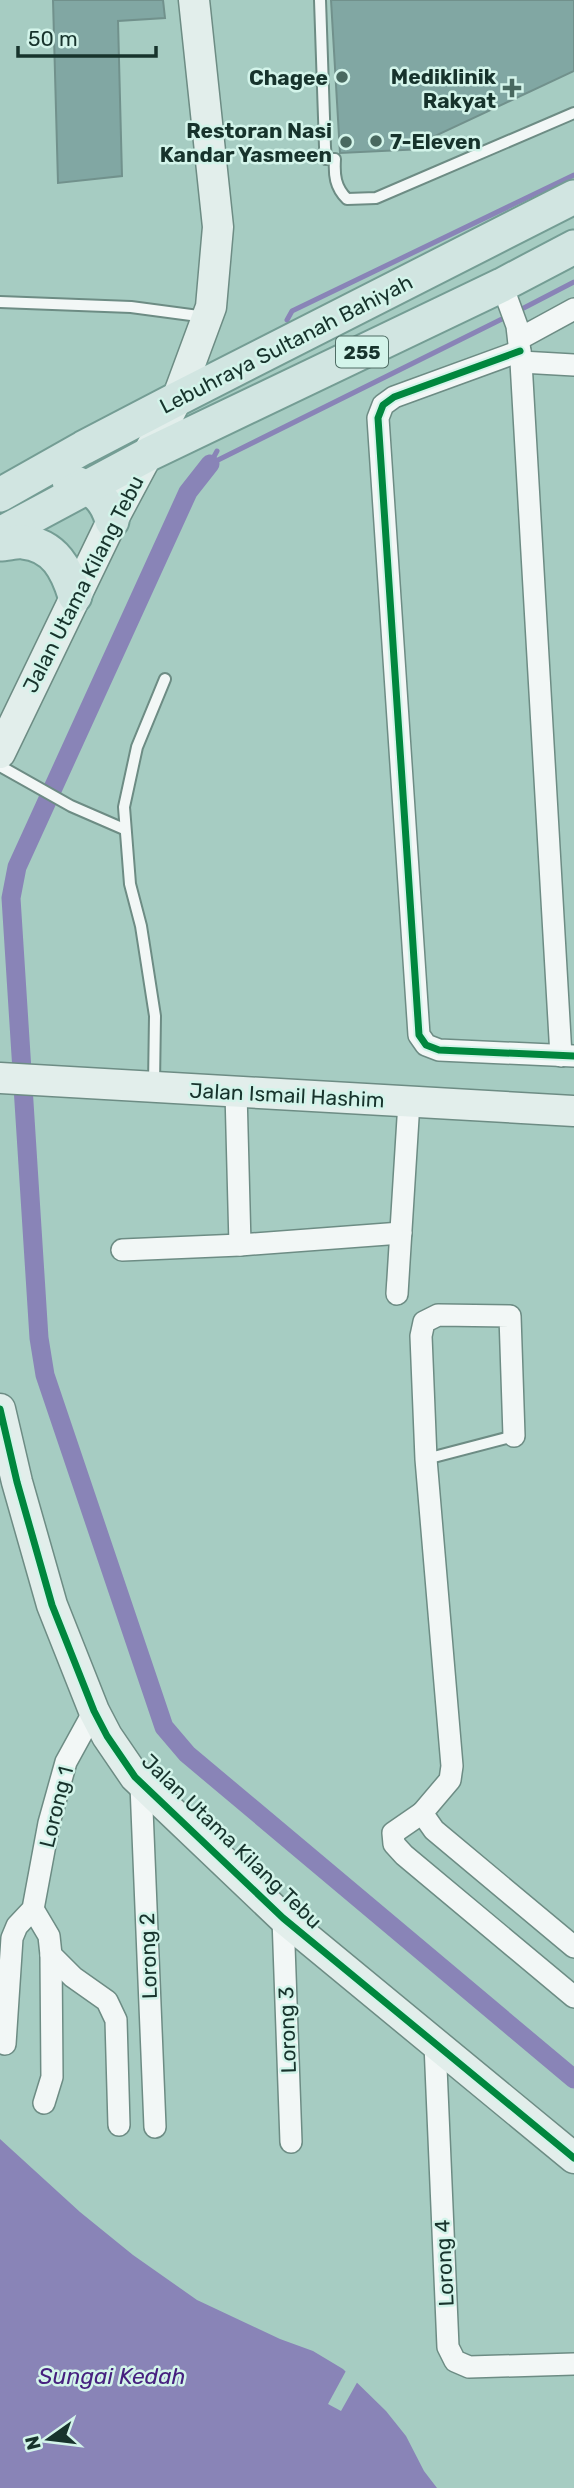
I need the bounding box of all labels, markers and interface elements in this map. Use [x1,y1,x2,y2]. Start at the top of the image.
scale bar [18,14,156,58]
text: 50 m [28,26,78,51]
place label: Mediklinik Rakyat [391,64,497,113]
place label: Chagee [249,65,328,90]
marker: Chagee [334,69,350,85]
marker: Mediklinik Rakyat [502,78,522,98]
place label: Restoran Nasi Kandar Yasmeen [160,118,332,167]
place label: 7-Eleven [390,129,481,154]
marker: 7-Eleven [368,133,384,149]
marker: Restoran Nasi Kandar Yasmeen [338,134,354,150]
street label: Lebuhraya Sultanah Bahiyah [155,269,417,419]
road number: 255 [336,336,388,368]
street label: Jalan Utama Kilang Tebu [17,471,149,697]
street label: Jalan Ismail Hashim [189,1077,385,1113]
street label: Jalan Utama Kilang Tebu [137,1748,327,1934]
street label: Lorong 1 [34,1764,78,1850]
street label: Lorong 2 [134,1912,162,2000]
street label: Lorong 3 [273,1986,301,2074]
street label: Lorong 4 [429,2219,459,2307]
water label: Sungai Kedah [38,2362,186,2390]
north arrow [14,2404,84,2474]
text: N [20,2434,46,2452]

